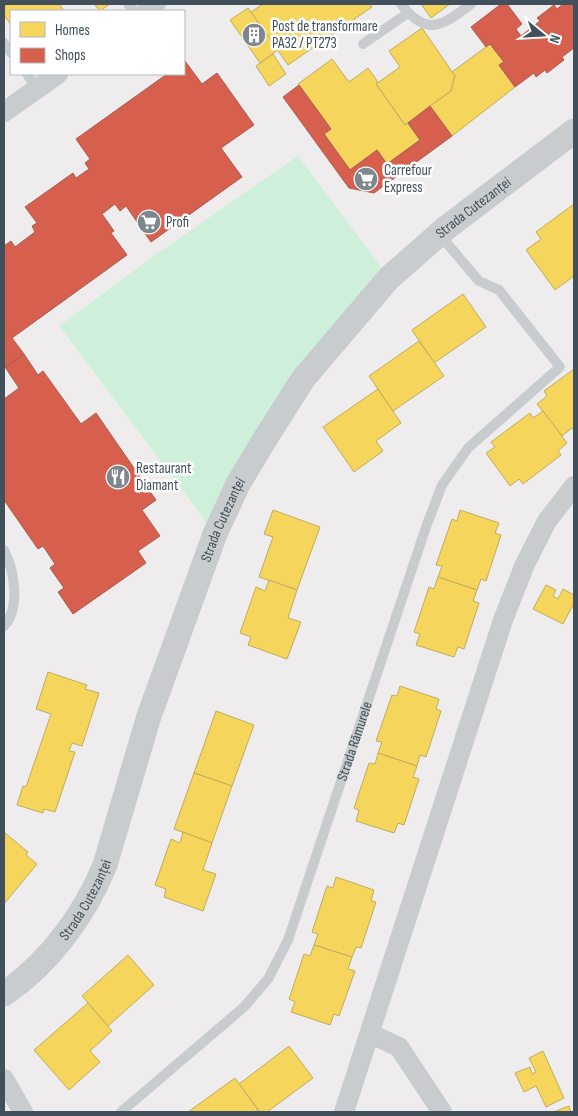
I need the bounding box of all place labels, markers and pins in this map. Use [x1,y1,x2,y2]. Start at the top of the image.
place label: Post de transformare PA32 / PT273 [272,17,378,53]
building icon: Post de transformare PA32 / PT273 [241,22,267,48]
place label: Carrefour Express [384,161,433,197]
supermarket icon: Carrefour Express [353,166,379,192]
supermarket icon: Profi [136,209,162,235]
place label: Profi [166,213,189,232]
place label: Restaurant Diamant [136,459,192,495]
restaurant icon: Restaurant Diamant [105,464,131,490]

